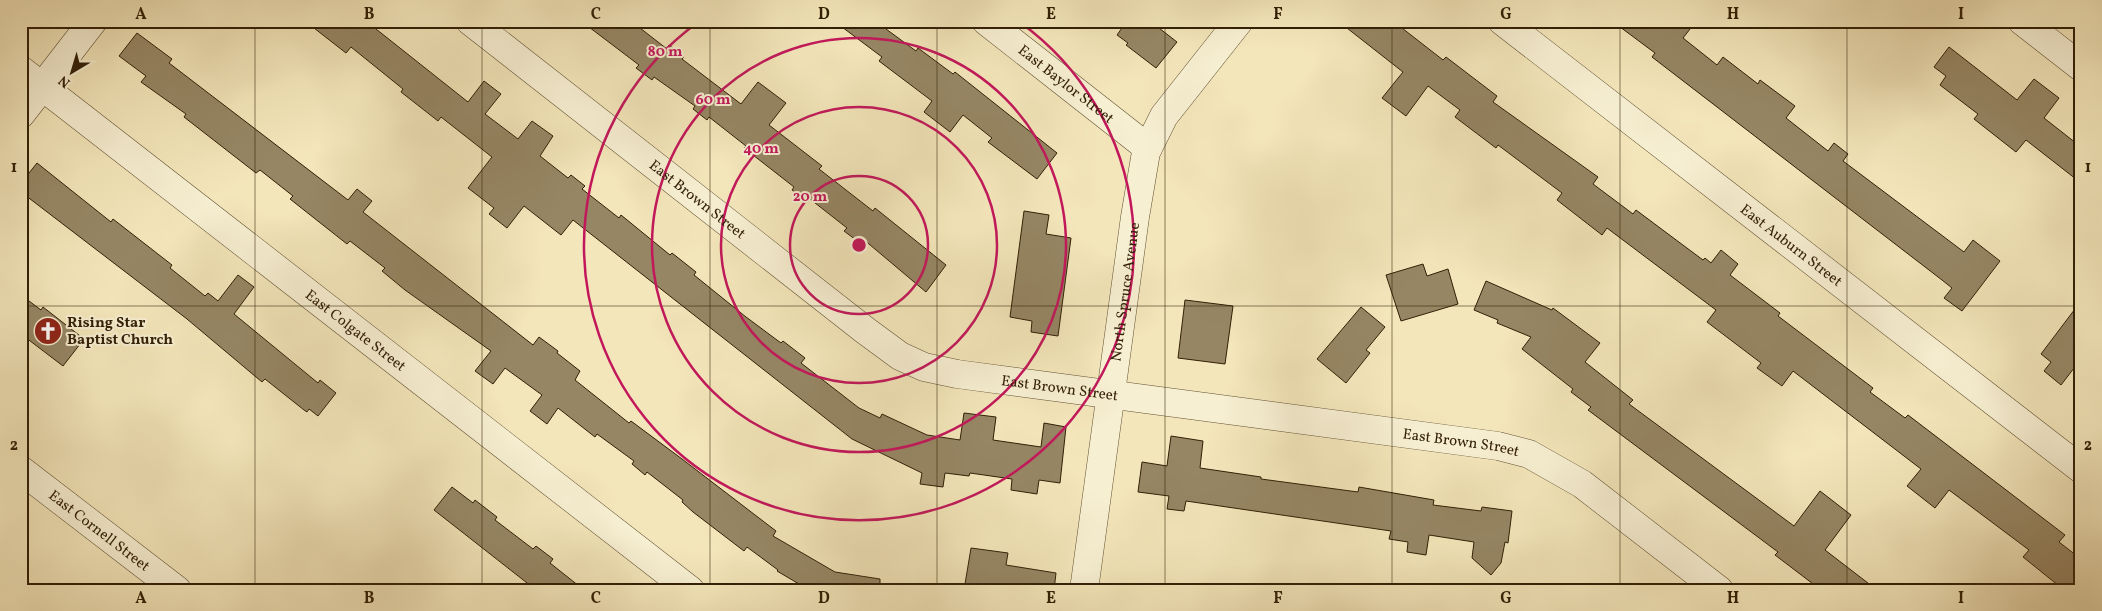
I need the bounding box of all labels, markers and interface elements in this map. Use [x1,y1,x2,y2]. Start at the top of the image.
text: A [135,4,147,26]
text: B [364,4,375,26]
text: C [591,4,601,26]
text: D [818,4,830,26]
text: E [1046,4,1056,26]
text: F [1273,4,1283,26]
text: G [1500,4,1512,26]
text: H [1727,4,1739,26]
text: I [1958,4,1964,26]
street label: East Baylor Street [1013,41,1118,129]
text: 80 m [648,42,683,63]
north arrow [48,48,98,98]
text: N [55,70,75,92]
text: 60 m [696,90,731,111]
text: 40 m [743,139,779,160]
street label: East Brown Street [644,156,749,245]
text: 1 [11,157,17,179]
text: 1 [2085,157,2091,179]
text: 20 m [793,187,828,208]
street label: East Auburn Street [1735,200,1846,292]
street label: North Spruce Avenue [1106,221,1146,363]
centre of rings [850,236,868,254]
street label: East Colgate Street [300,285,410,377]
place label: Rising Star Baptist Church [67,313,173,351]
church icon: Rising Star Baptist Church [33,316,63,346]
street label: East Brown Street [1000,371,1119,407]
street label: East Brown Street [1401,424,1521,463]
text: 2 [10,435,18,457]
text: 2 [2084,435,2092,457]
street label: East Cornell Street [44,486,154,577]
text: A [135,588,147,610]
text: B [364,588,375,610]
text: C [591,588,601,610]
text: D [818,588,830,610]
text: E [1046,588,1056,610]
text: F [1273,588,1283,610]
text: G [1500,588,1512,610]
text: H [1727,588,1739,610]
text: I [1958,588,1964,610]

